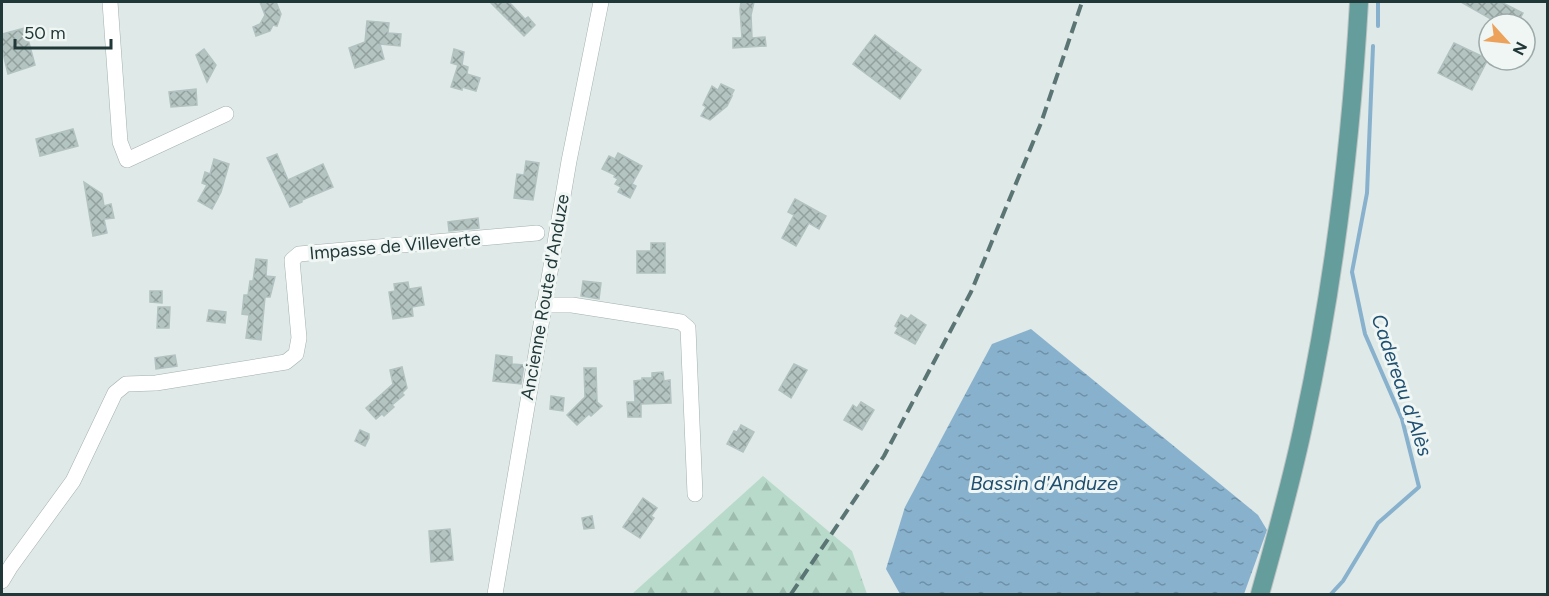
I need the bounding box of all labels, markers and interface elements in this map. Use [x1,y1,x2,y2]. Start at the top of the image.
scale bar [15,12,111,50]
north arrow [1477,12,1537,72]
text: 50 m [24,22,66,44]
text: N [1509,39,1531,58]
street label: Ancienne Route d'Anduze [516,192,574,402]
street label: Impasse de Villeverte [309,228,482,264]
water label: Cadereau d'Alès [1366,311,1438,460]
water label: Bassin d'Anduze [970,471,1118,495]

